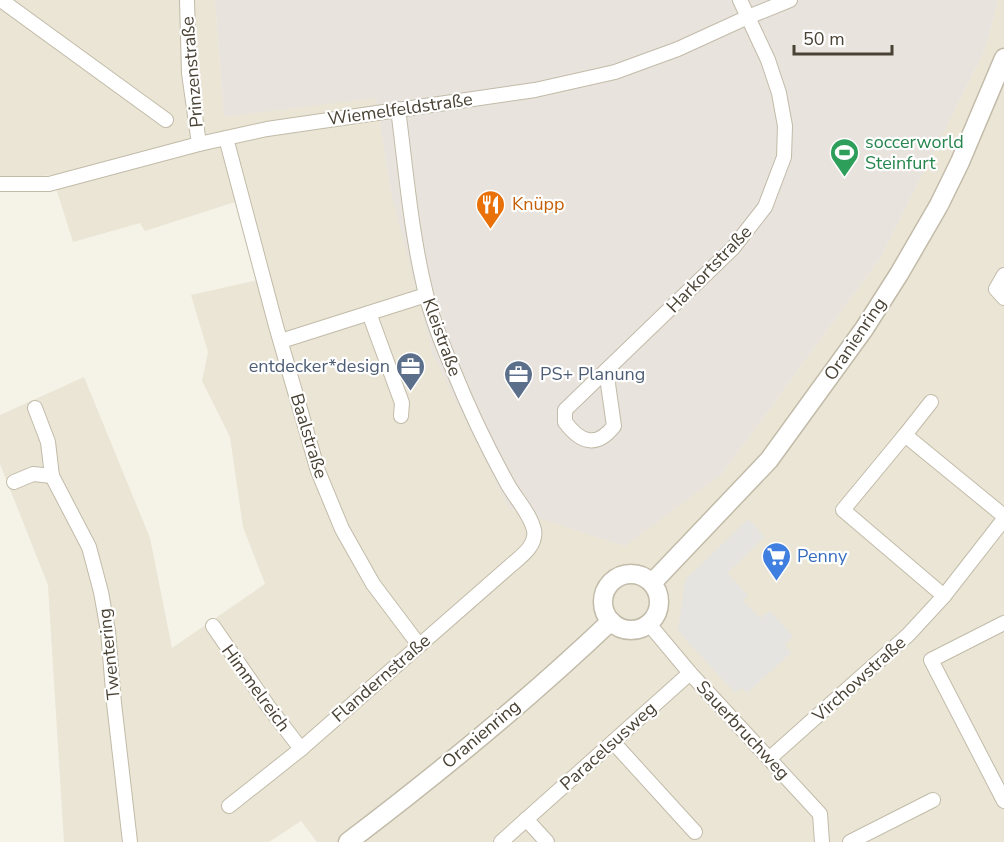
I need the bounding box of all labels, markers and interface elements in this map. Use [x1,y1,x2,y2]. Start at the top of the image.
street label: Prinzenstraße [175,15,209,129]
scale bar [794,18,892,56]
text: 50 m [803,27,845,51]
street label: Wiemelfeldstraße [326,87,474,131]
place label: soccerworld Steinfurt [865,130,964,175]
sports icon: soccerworld Steinfurt [828,136,860,178]
restaurant icon: Knüpp [475,188,507,230]
place label: Knüpp [512,192,565,216]
street label: Harkortstraße [661,220,757,318]
street label: Oranienring [818,293,892,385]
street label: Kleistraße [417,295,467,379]
office icon: entdecker*design [395,350,427,392]
place label: entdecker*design [249,354,390,378]
office icon: PS+ Planung [503,358,535,400]
place label: PS+ Planung [540,362,645,386]
street label: Baalstraße [285,390,333,482]
supermarket icon: Penny [760,540,792,582]
place label: Penny [797,544,848,568]
street label: Twentering [92,607,126,701]
street label: Flandernstraße [327,629,435,727]
street label: Virchowstraße [806,631,911,728]
street label: Himmelreich [216,640,296,736]
street label: Sauerbruchweg [691,675,795,785]
street label: Oranienring [437,694,525,774]
street label: Paracelsusweg [555,696,661,796]

